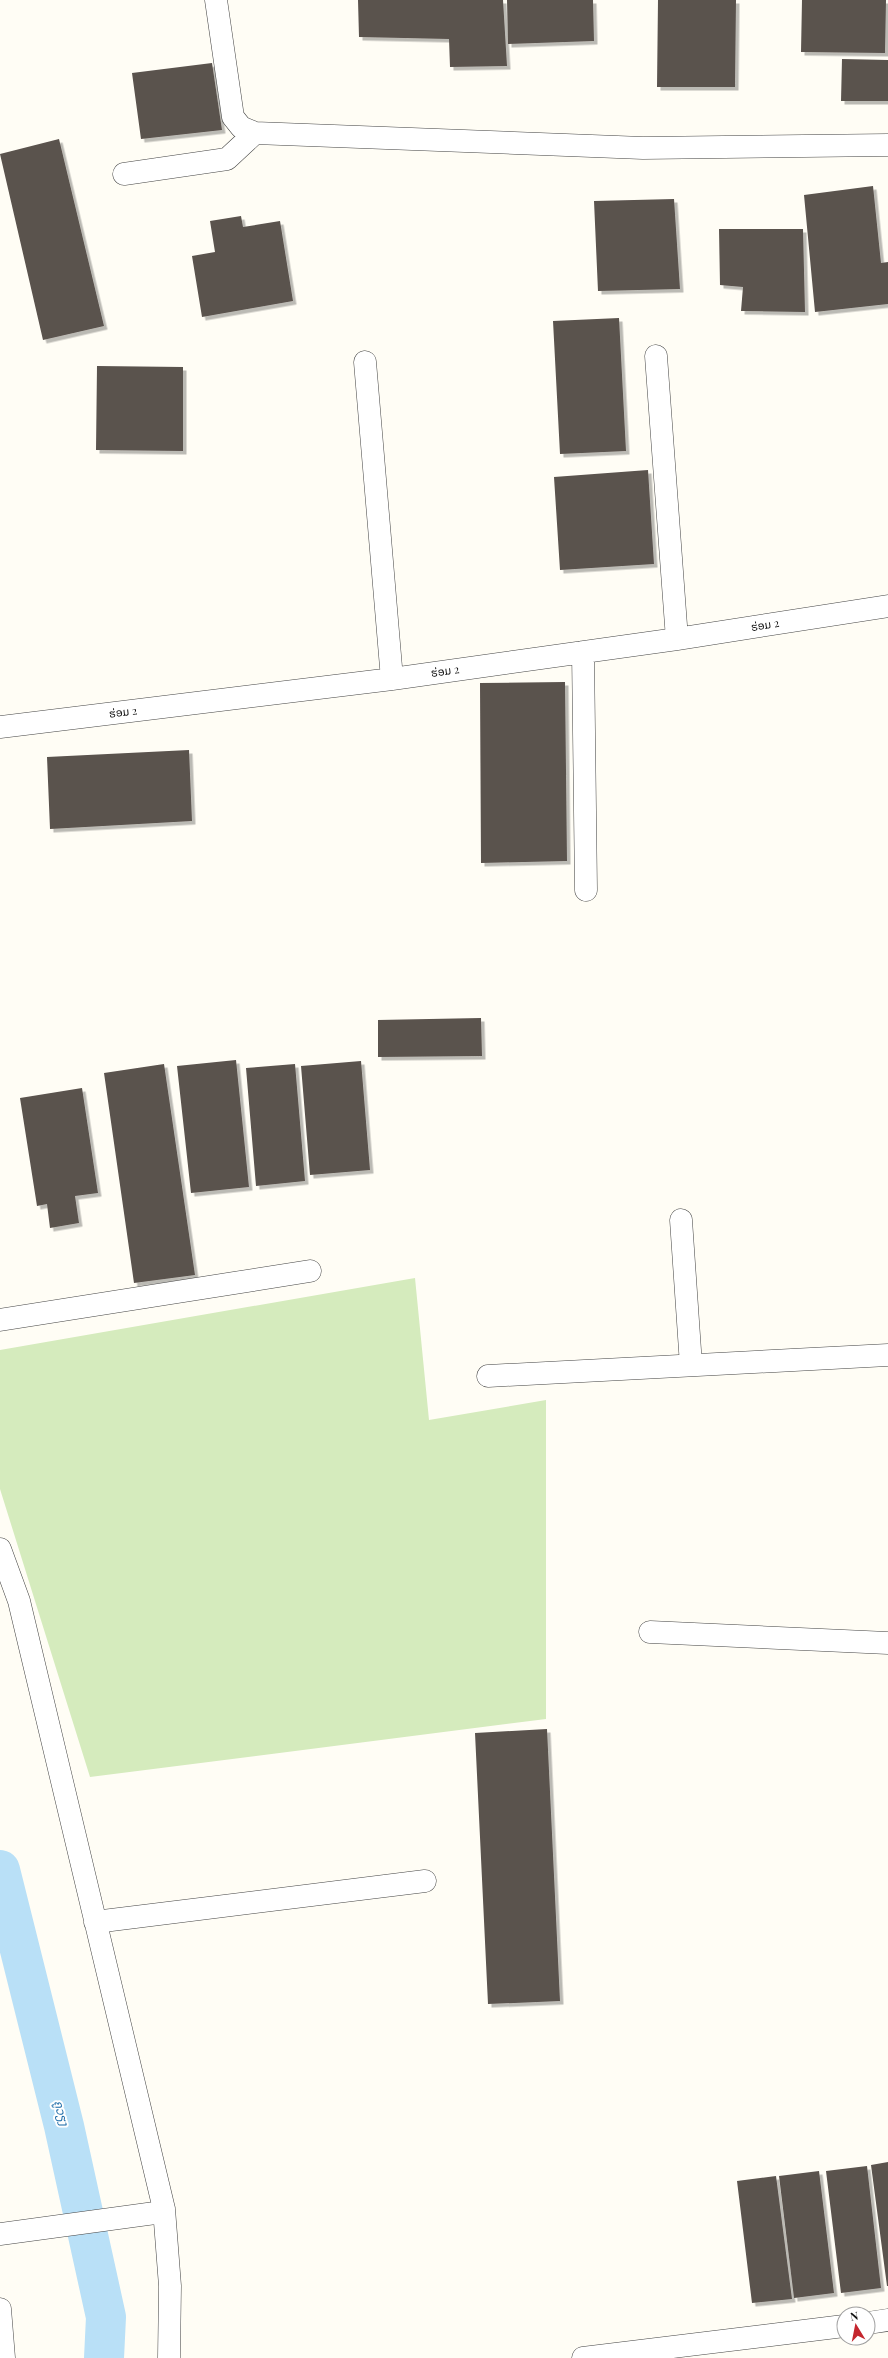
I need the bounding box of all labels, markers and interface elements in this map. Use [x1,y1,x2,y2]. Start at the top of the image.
street label: ຮ່ອມ 2 [750,615,780,634]
street label: ຮ່ອມ 2 [430,661,460,680]
street label: ຮ່ອມ 2 [108,702,138,721]
water label: ຄູວຽງ [50,2098,73,2128]
north arrow [836,2306,876,2346]
text: N [849,2308,859,2324]

